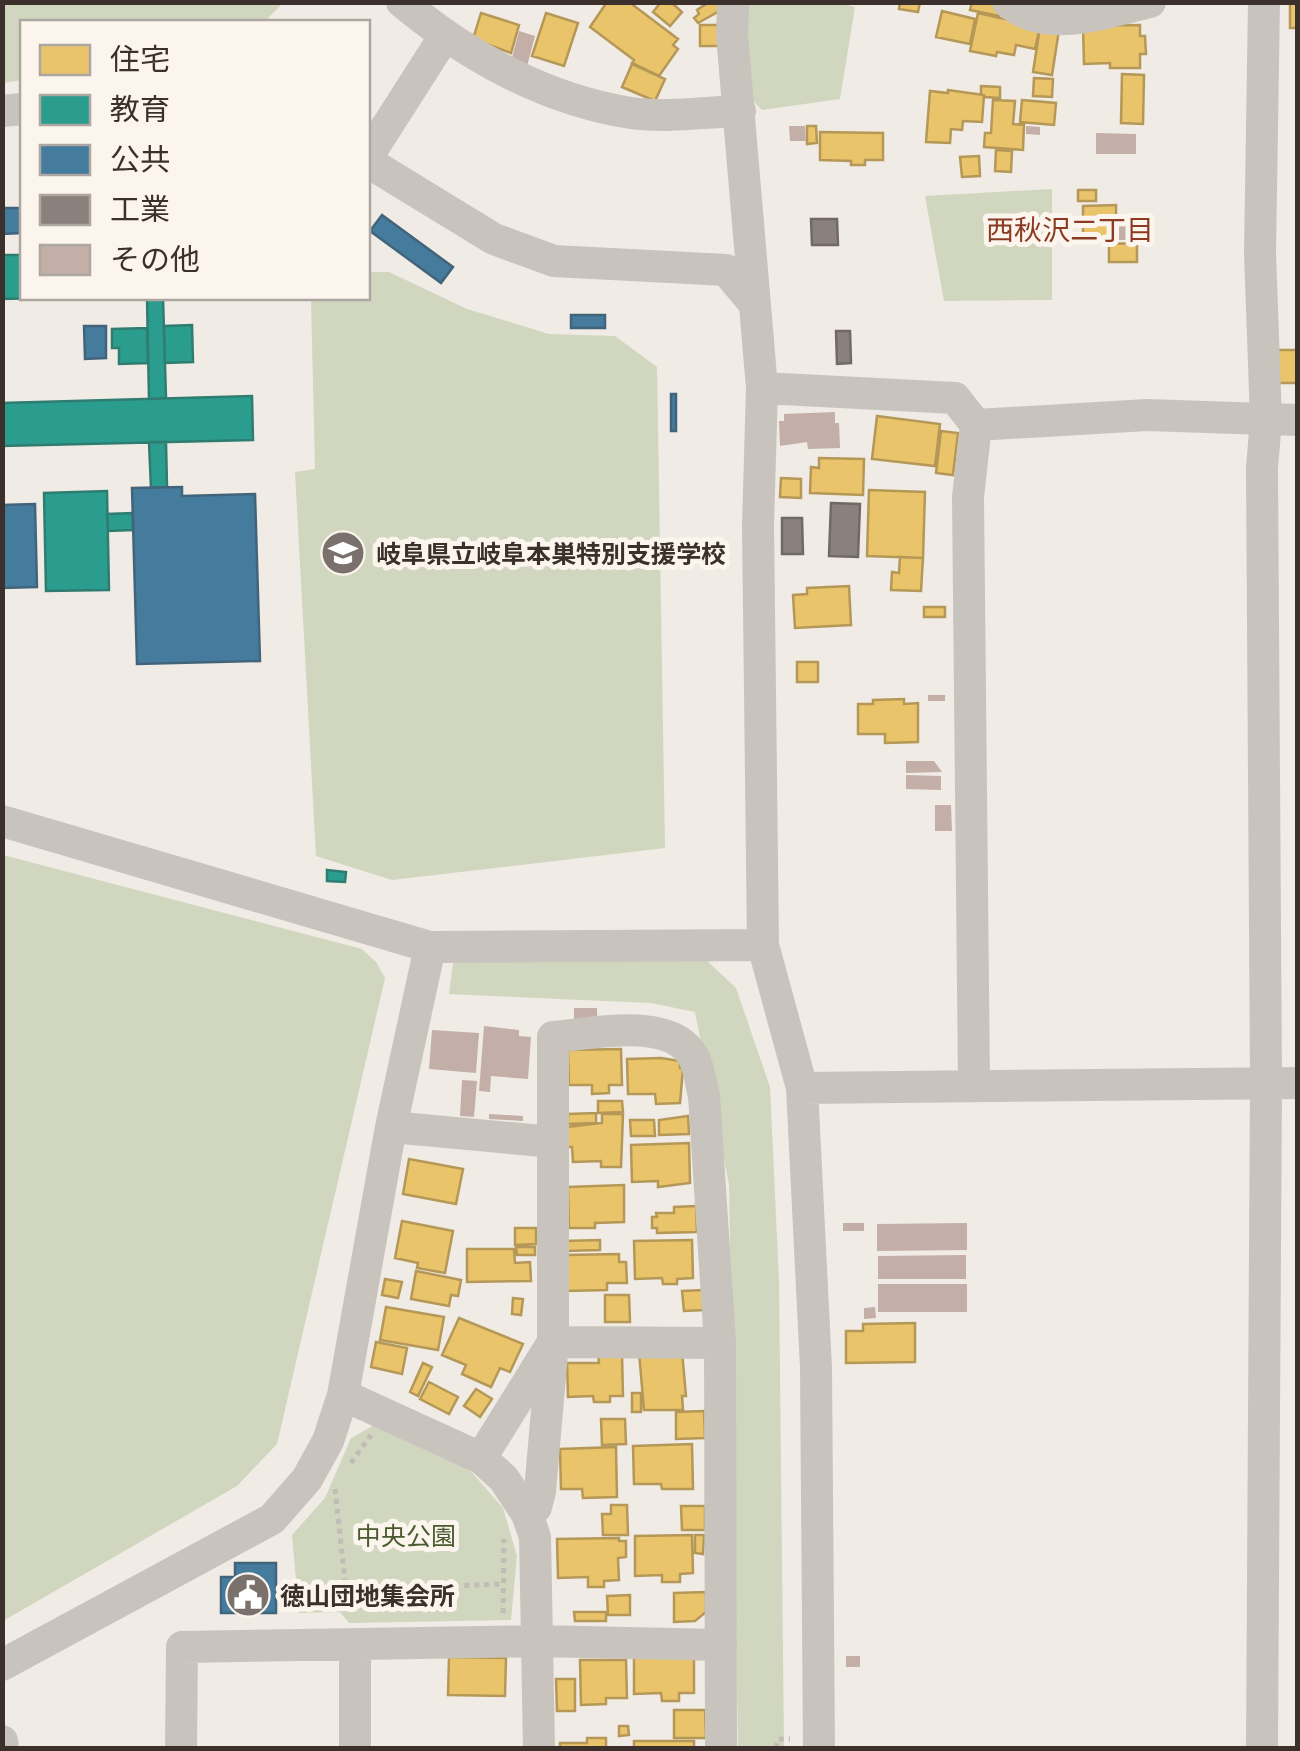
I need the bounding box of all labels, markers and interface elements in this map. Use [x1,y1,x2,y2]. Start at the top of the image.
legend [20,20,370,300]
text: 住宅 [110,39,170,78]
text: 教育 [110,89,170,128]
text: 公共 [110,139,170,178]
text: 工業 [110,189,170,228]
district label: 西秋沢二丁目 [986,211,1154,248]
text: その他 [110,239,200,278]
school or university icon: 岐阜県立岐阜本巣特別支援学校 [320,530,366,576]
place label: 岐阜県立岐阜本巣特別支援学校 [376,537,726,570]
park label: 中央公園 [356,1519,456,1552]
public building icon: 徳山団地集会所 [225,1572,271,1618]
place label: 徳山団地集会所 [280,1579,455,1612]

